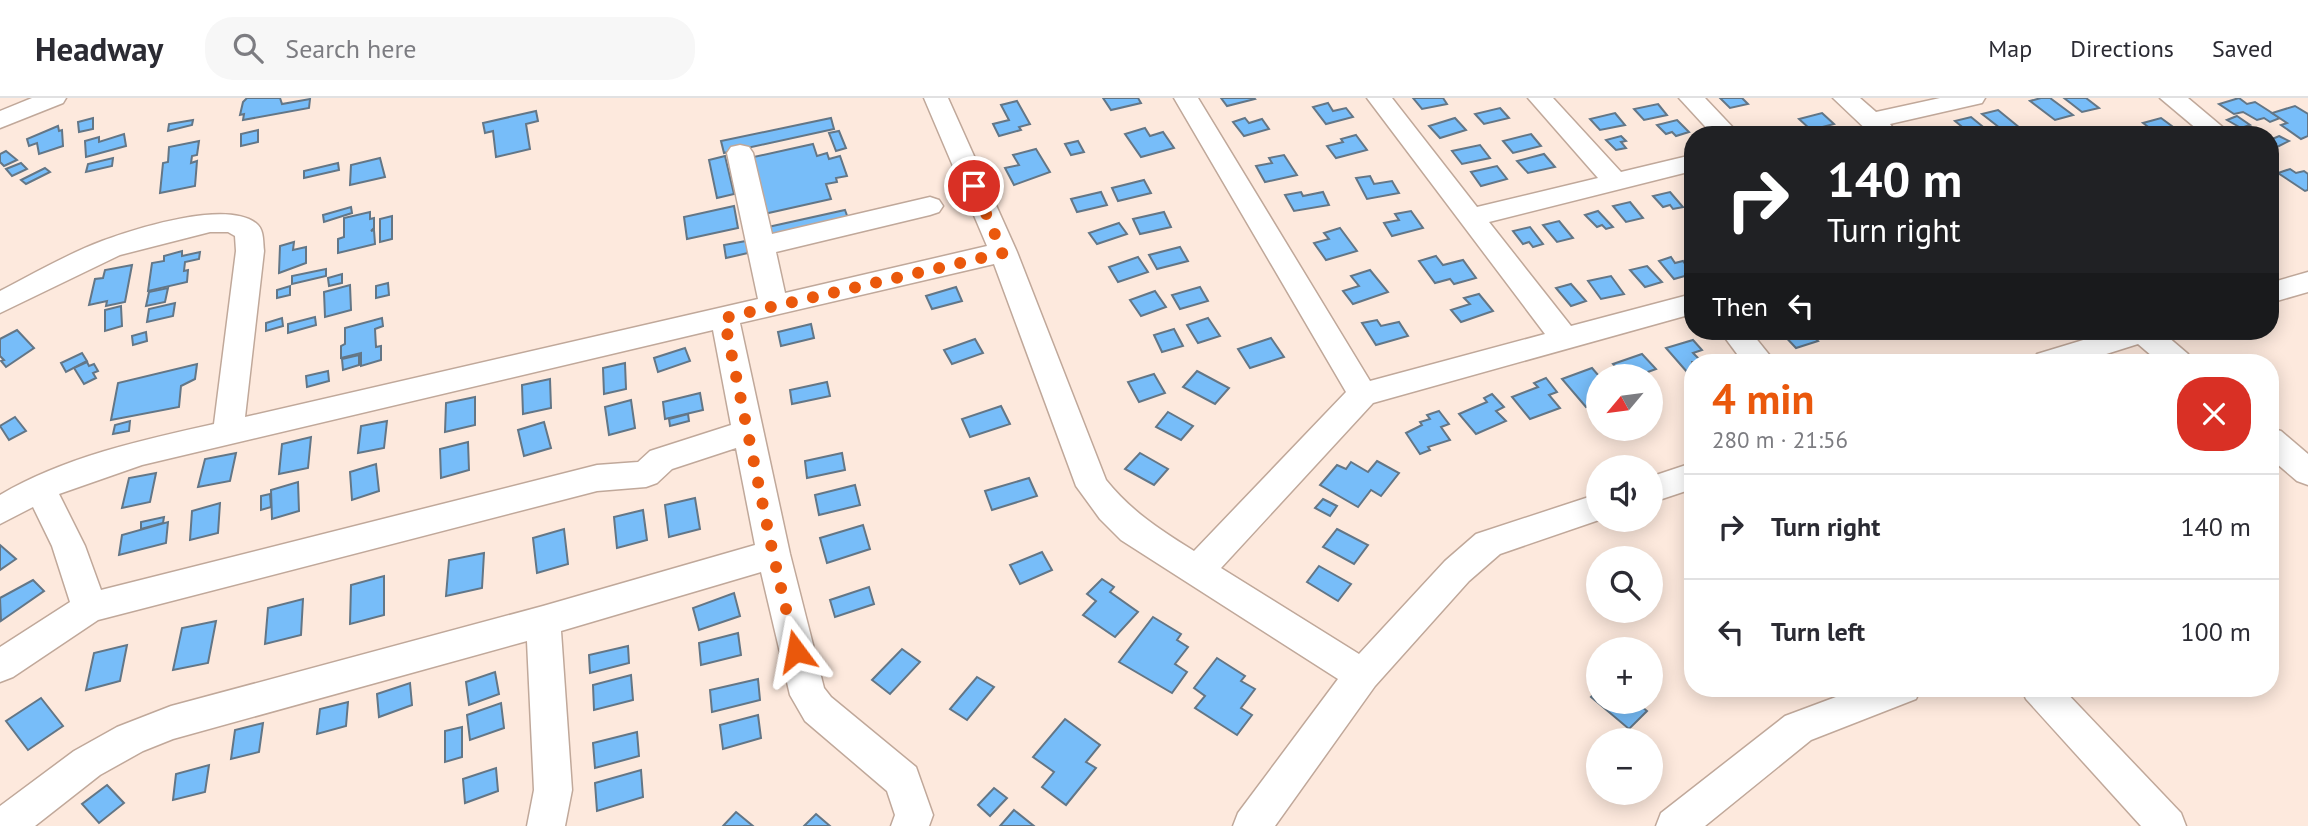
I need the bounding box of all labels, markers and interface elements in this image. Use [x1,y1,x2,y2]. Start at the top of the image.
search box [205,17,695,80]
text: Headway [35,27,163,70]
icon: search [229,29,267,67]
text: Search here [285,32,416,65]
text: Map [1988,33,2032,64]
text: Directions [2070,33,2174,64]
text: Saved [2212,33,2273,64]
text: 140 m [1827,147,1962,211]
icon: right [1712,154,1803,245]
pin [944,156,1004,216]
icon: arrive [955,167,993,205]
text: Turn right [1827,209,1961,251]
icon: left [1782,287,1820,325]
text: Then [1712,290,1768,323]
north arrow [1586,364,1662,441]
map controls [1586,364,1663,805]
text: 4 min [1712,371,1814,426]
button: close [2177,377,2251,451]
text: 280 m · 21:56 [1712,425,1848,454]
button: sound [1586,455,1663,532]
icon: right [1712,508,1750,546]
text: Turn right [1771,510,1880,543]
text: 140 m [2180,510,2251,543]
button: search [1586,546,1663,623]
icon: left [1712,613,1750,651]
position arrow [759,614,833,688]
text: Turn left [1771,615,1865,648]
text: 100 m [2180,615,2251,648]
button: + [1586,637,1663,714]
button: − [1586,728,1663,805]

